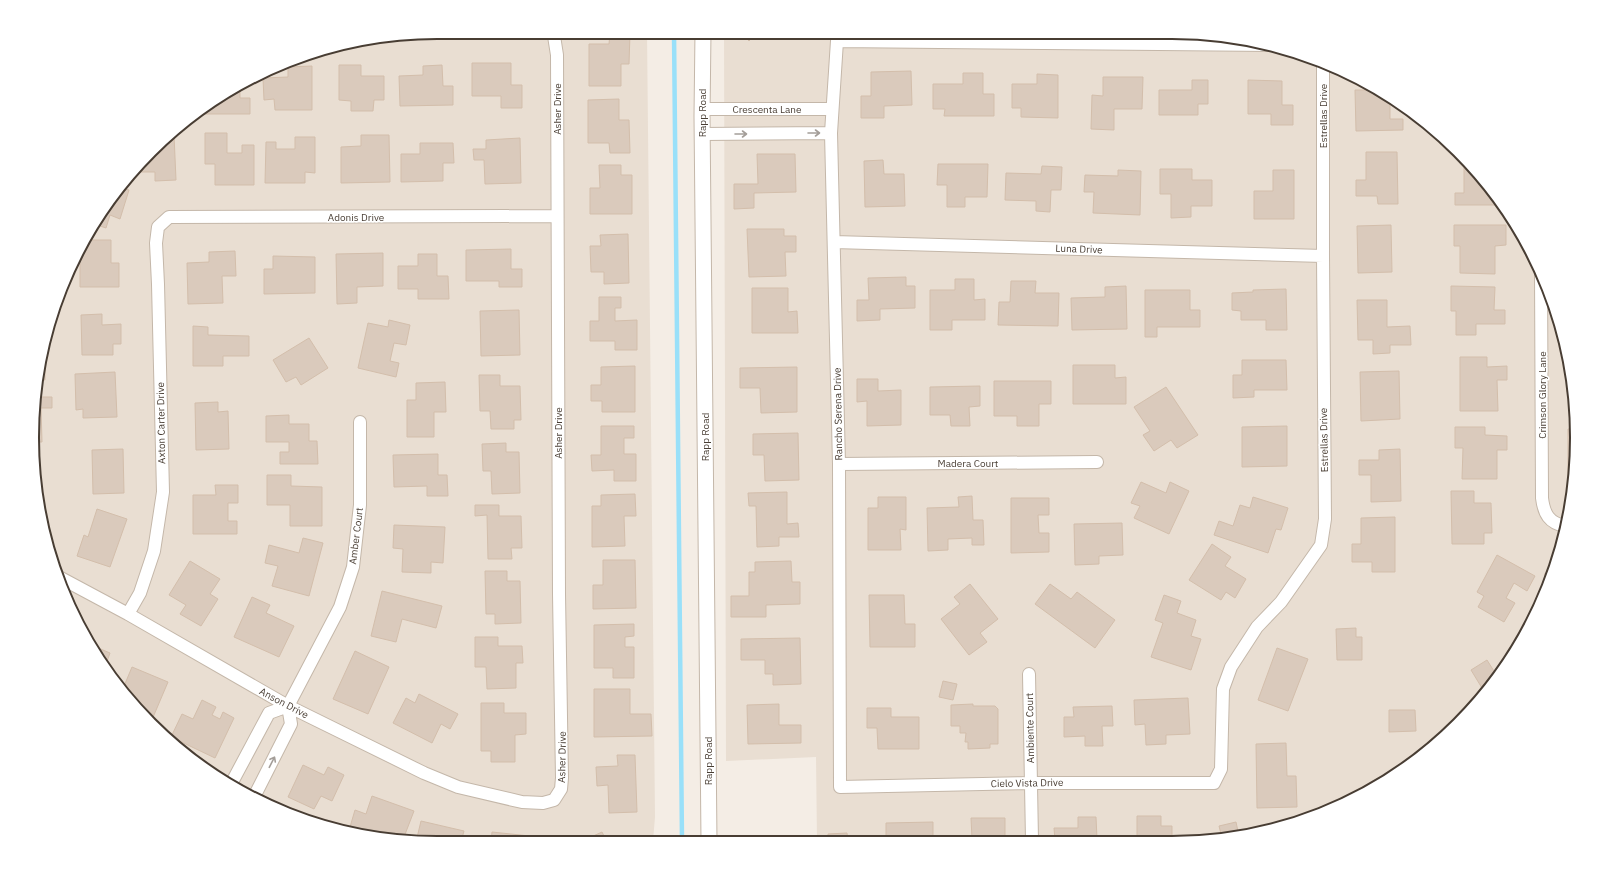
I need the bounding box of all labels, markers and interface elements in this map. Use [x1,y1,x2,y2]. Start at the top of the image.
street label: Asher Drive [551,83,564,135]
street label: Estrellas Drive [1317,83,1330,148]
street label: Rapp Road [696,89,709,137]
street label: Crescenta Lane [732,103,802,116]
one-way arrow [807,129,820,137]
one-way arrow [734,130,747,138]
street label: Adonis Drive [328,211,385,224]
street label: Luna Drive [1055,242,1103,256]
street label: Crimson Glory Lane [1536,351,1549,439]
street label: Rancho Serena Drive [831,367,845,461]
street label: Axton Carter Drive [154,381,168,464]
street label: Asher Drive [552,407,565,459]
street label: Estrellas Drive [1317,407,1331,472]
street label: Rapp Road [699,413,712,461]
street label: Madera Court [938,457,999,470]
street label: Amber Court [346,506,366,565]
street label: Anson Drive [257,685,311,722]
street label: Ambiente Court [1023,692,1037,763]
street label: Asher Drive [555,731,569,783]
street label: Rapp Road [702,737,715,785]
one-way arrow [269,756,276,768]
street label: Cielo Vista Drive [991,776,1064,790]

